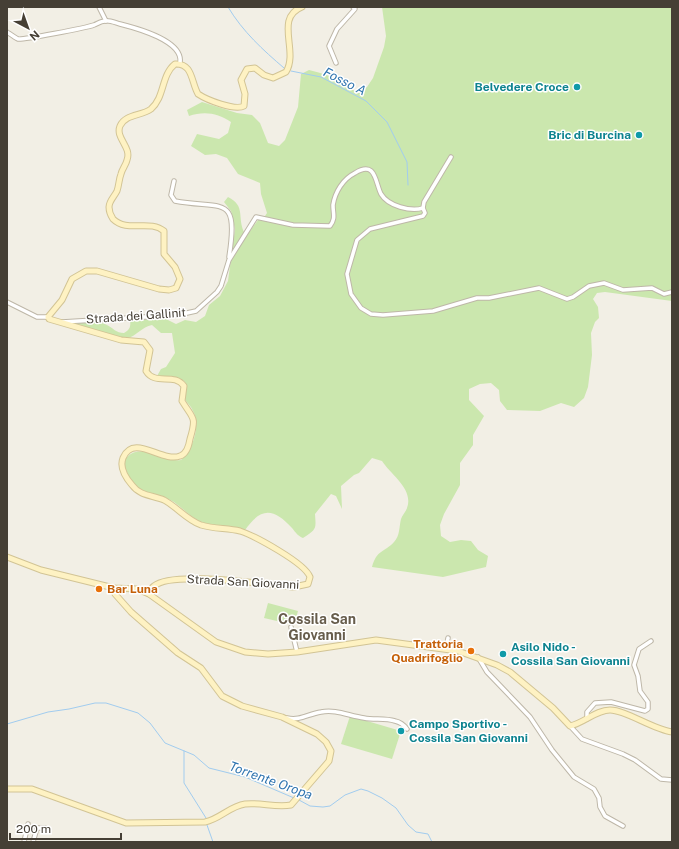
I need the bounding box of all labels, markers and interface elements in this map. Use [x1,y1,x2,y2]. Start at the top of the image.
north arrow [8,8,48,48]
text: N [27,28,42,43]
water label: Fosso A [321,64,369,99]
place label: Belvedere Croce [475,80,569,94]
marker: Belvedere Croce [572,82,582,92]
place label: Bric di Burcina [548,128,631,142]
marker: Bric di Burcina [634,130,644,140]
street label: Strada dei Gallinit [86,306,187,326]
street label: Strada San Giovanni [186,572,300,592]
place label: Bar Luna [107,582,158,596]
marker: Bar Luna [94,584,104,594]
district label: Cossila San Giovanni [278,611,356,643]
place label: Trattoria Quadrifoglio [391,637,463,665]
place label: Asilo Nido - Cossila San Giovanni [511,640,630,668]
marker: Trattoria Quadrifoglio [466,646,476,656]
marker: Asilo Nido - Cossila San Giovanni [498,649,508,659]
place label: Campo Sportivo - Cossila San Giovanni [409,717,528,745]
marker: Campo Sportivo - Cossila San Giovanni [396,726,406,736]
water label: Torrente Oropa [227,758,315,802]
scale bar [10,815,121,841]
text: 200 m [16,822,51,836]

